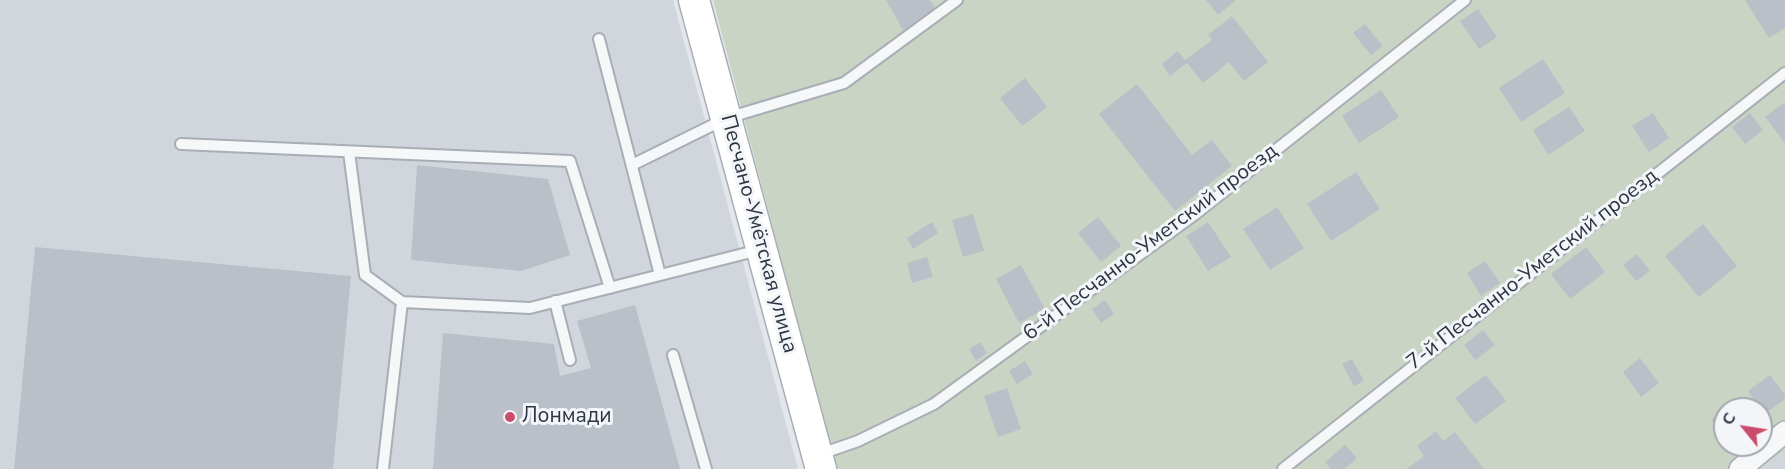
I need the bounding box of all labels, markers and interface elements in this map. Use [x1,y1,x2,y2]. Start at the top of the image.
street label: Песчано-Умётская улица [714,112,802,356]
street label: 6-й Песчанно-Уметский проезд [1019,139,1283,347]
street label: 7-й Песчанно-Уметский проезд [1402,164,1664,376]
north arrow [1713,397,1773,457]
place label: Лонмади [522,404,612,430]
text: С [1717,409,1741,429]
marker: Лонмади [503,410,517,424]

